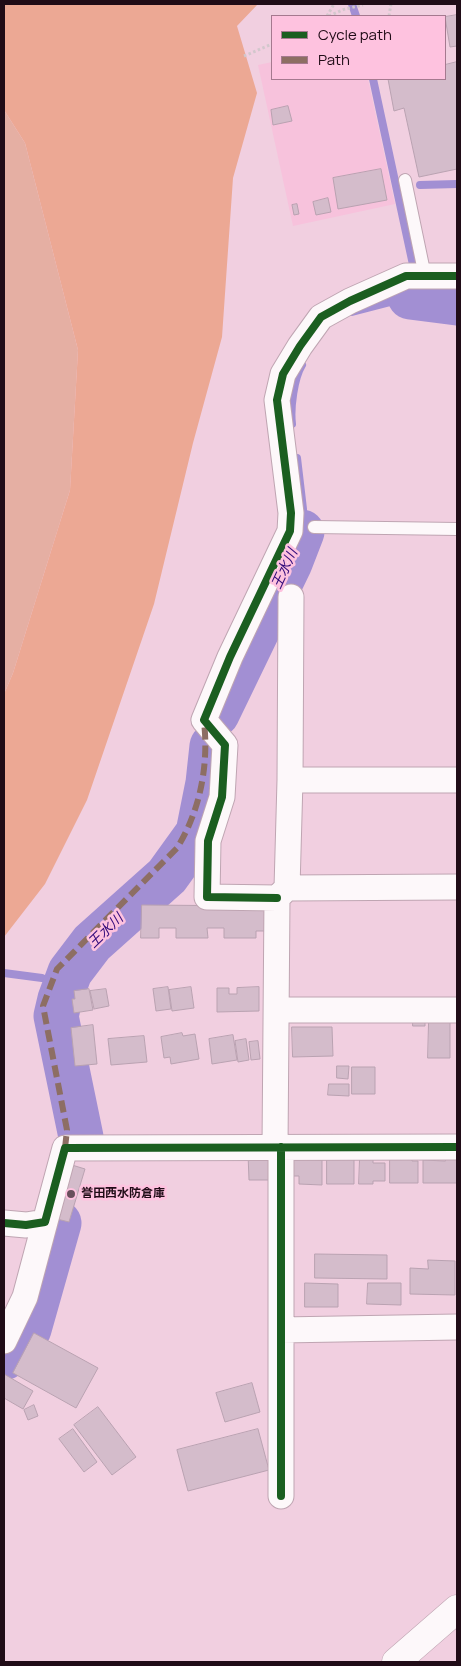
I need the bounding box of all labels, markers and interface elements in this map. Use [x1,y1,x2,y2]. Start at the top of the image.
legend [271,15,446,80]
text: Cycle path [318,24,392,45]
text: Path [318,49,350,70]
water label: 王水川 [269,546,301,592]
water label: 王水川 [85,910,127,952]
place label: 誉田西水防倉庫 [81,1187,165,1201]
marker: 誉田西水防倉庫 [65,1188,77,1200]

